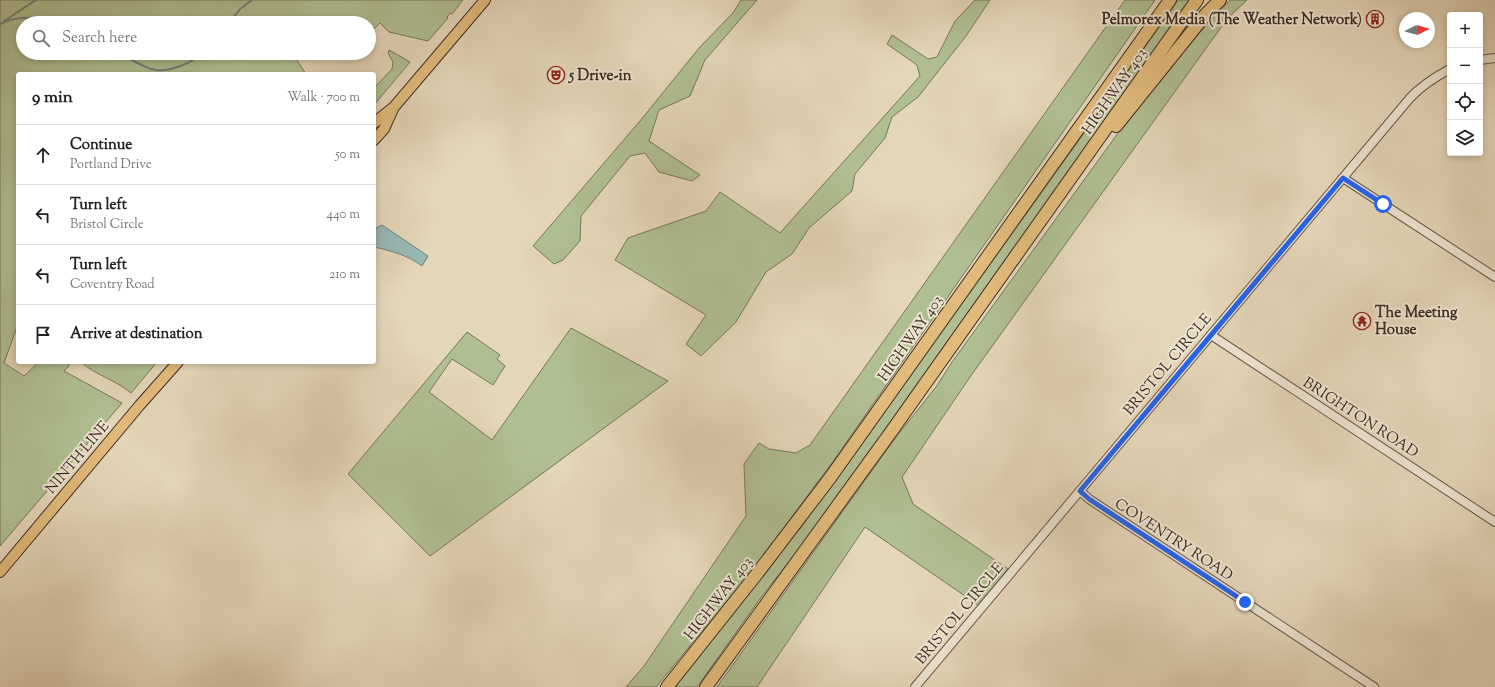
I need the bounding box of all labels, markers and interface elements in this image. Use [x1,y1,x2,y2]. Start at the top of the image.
building icon: Pelmorex Media (The Weather Network) [1365,9,1385,29]
place label: Pelmorex Media (The Weather Network) [1102,10,1362,31]
north arrow [1399,12,1435,48]
map controls [1447,12,1483,156]
button: + [1447,12,1483,48]
search box [16,16,376,60]
icon: search [30,27,52,49]
text: Search here [62,28,137,49]
street label: HIGHWAY 403 [1078,45,1153,139]
button: − [1447,48,1483,84]
theatre icon: 5 Drive-in [546,65,566,85]
place label: 5 Drive-in [568,66,632,87]
button: locate [1447,84,1483,120]
text: 9 min [32,86,73,110]
text: Walk · 700 m [287,89,360,107]
button: layers [1447,120,1483,156]
text: Continue [70,135,132,156]
icon: ahead [32,144,54,166]
text: 50 m [335,146,360,164]
text: Portland Drive [70,156,152,174]
text: Turn left [70,195,127,216]
route start [1374,195,1392,213]
icon: left [32,204,54,226]
text: 440 m [327,206,360,224]
text: Bristol Circle [70,216,144,234]
text: Turn left [70,255,127,276]
icon: left [32,264,54,286]
text: 210 m [329,266,360,284]
text: Coventry Road [70,276,155,294]
street label: HIGHWAY 403 [874,292,949,386]
place label: The Meeting House [1375,303,1458,341]
street label: BRISTOL CIRCLE [1119,309,1217,420]
temple icon: The Meeting House [1352,311,1372,331]
icon: arrive [32,324,54,346]
text: Arrive at destination [70,324,203,345]
street label: BRIGHTON ROAD [1298,373,1422,464]
street label: NINTH LINE [41,417,115,499]
street label: COVENTRY ROAD [1110,494,1237,587]
street label: HIGHWAY 403 [680,553,758,645]
street label: BRISTOL CIRCLE [911,558,1009,669]
route end [1236,593,1254,611]

